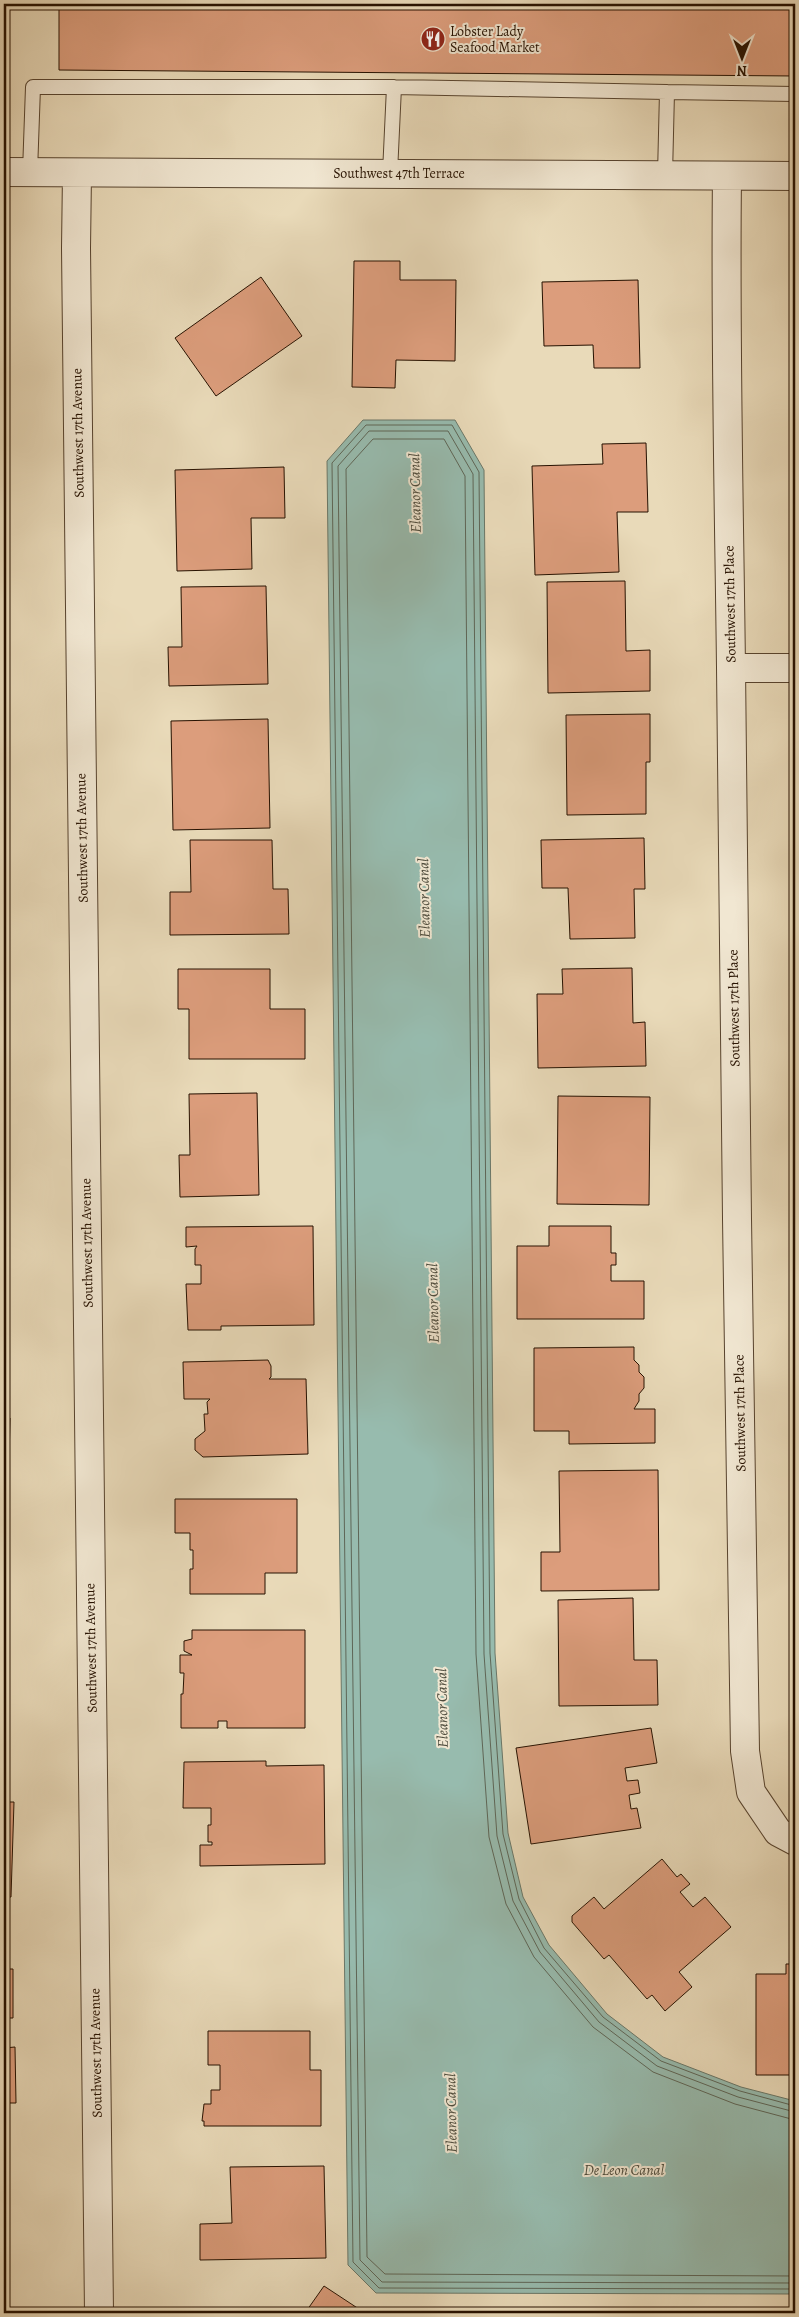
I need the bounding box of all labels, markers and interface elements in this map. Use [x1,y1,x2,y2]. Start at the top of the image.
place label: Lobster Lady Seafood Market [450,22,540,57]
restaurant icon: Lobster Lady Seafood Market [420,26,446,52]
north arrow [716,32,766,82]
text: N [737,61,747,80]
street label: Southwest 47th Terrace [333,164,465,183]
street label: Southwest 17th Avenue [67,368,89,498]
water label: Eleanor Canal [404,453,426,533]
street label: Southwest 17th Place [719,545,741,663]
street label: Southwest 17th Avenue [71,773,93,903]
water label: Eleanor Canal [413,858,435,938]
street label: Southwest 17th Place [723,949,745,1067]
street label: Southwest 17th Avenue [76,1178,98,1308]
water label: Eleanor Canal [422,1263,444,1343]
street label: Southwest 17th Place [729,1354,751,1472]
street label: Southwest 17th Avenue [80,1583,102,1713]
water label: Eleanor Canal [431,1668,453,1748]
street label: Southwest 17th Avenue [85,1988,107,2118]
water label: Eleanor Canal [440,2073,462,2153]
water label: De Leon Canal [584,2160,665,2180]

